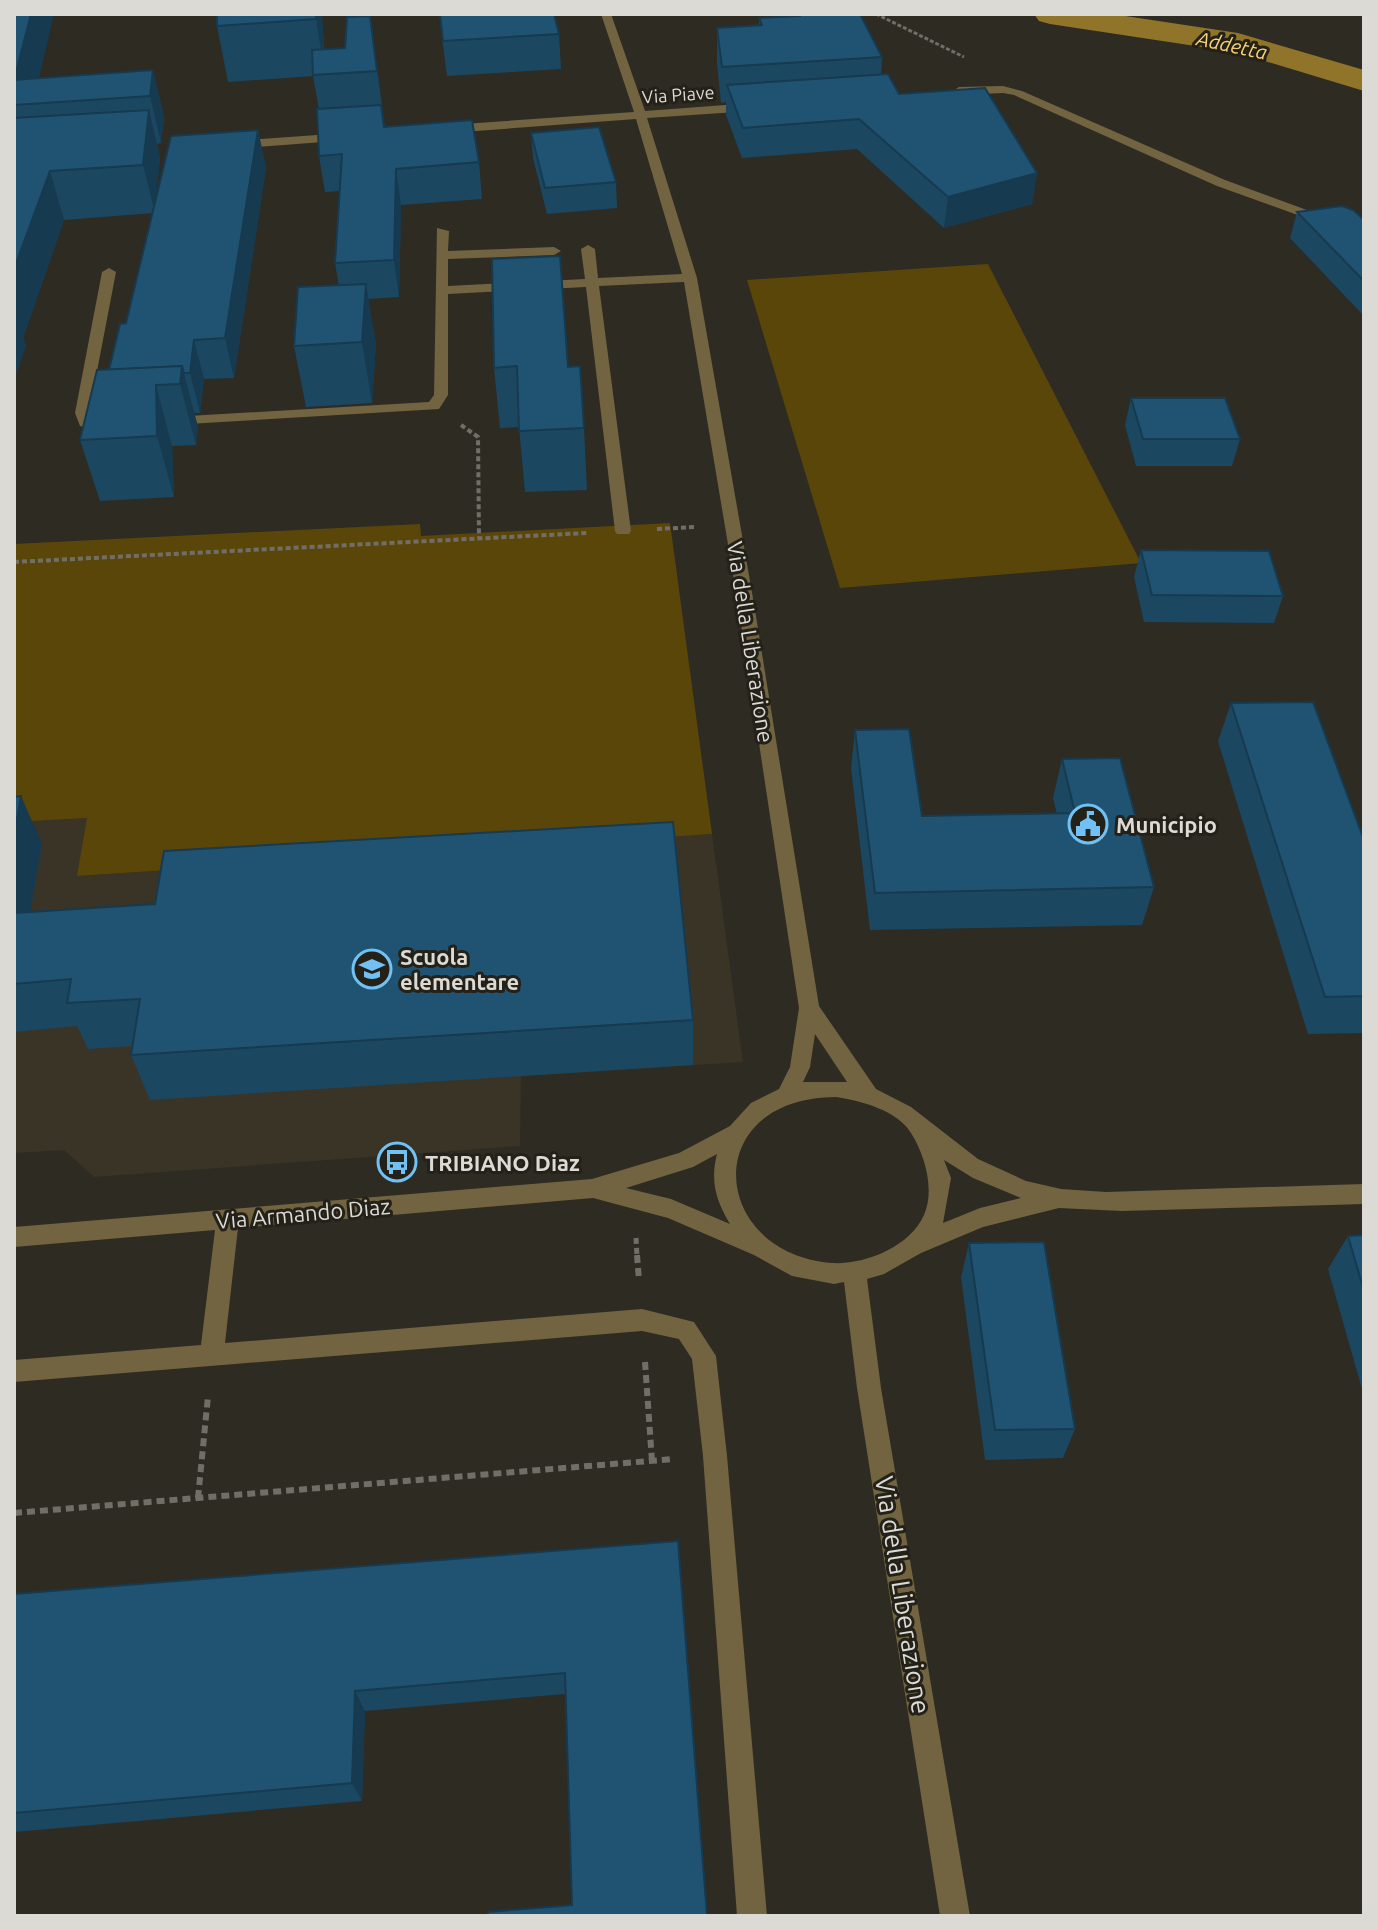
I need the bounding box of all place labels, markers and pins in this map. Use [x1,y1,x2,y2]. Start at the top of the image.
public building icon: Municipio [1067,803,1109,845]
place label: Municipio [1116,812,1217,837]
place label: Scuola elementare [400,944,519,994]
school or university icon: Scuola elementare [351,948,393,990]
bus stop icon: TRIBIANO Diaz [376,1141,418,1183]
place label: TRIBIANO Diaz [425,1150,580,1175]

